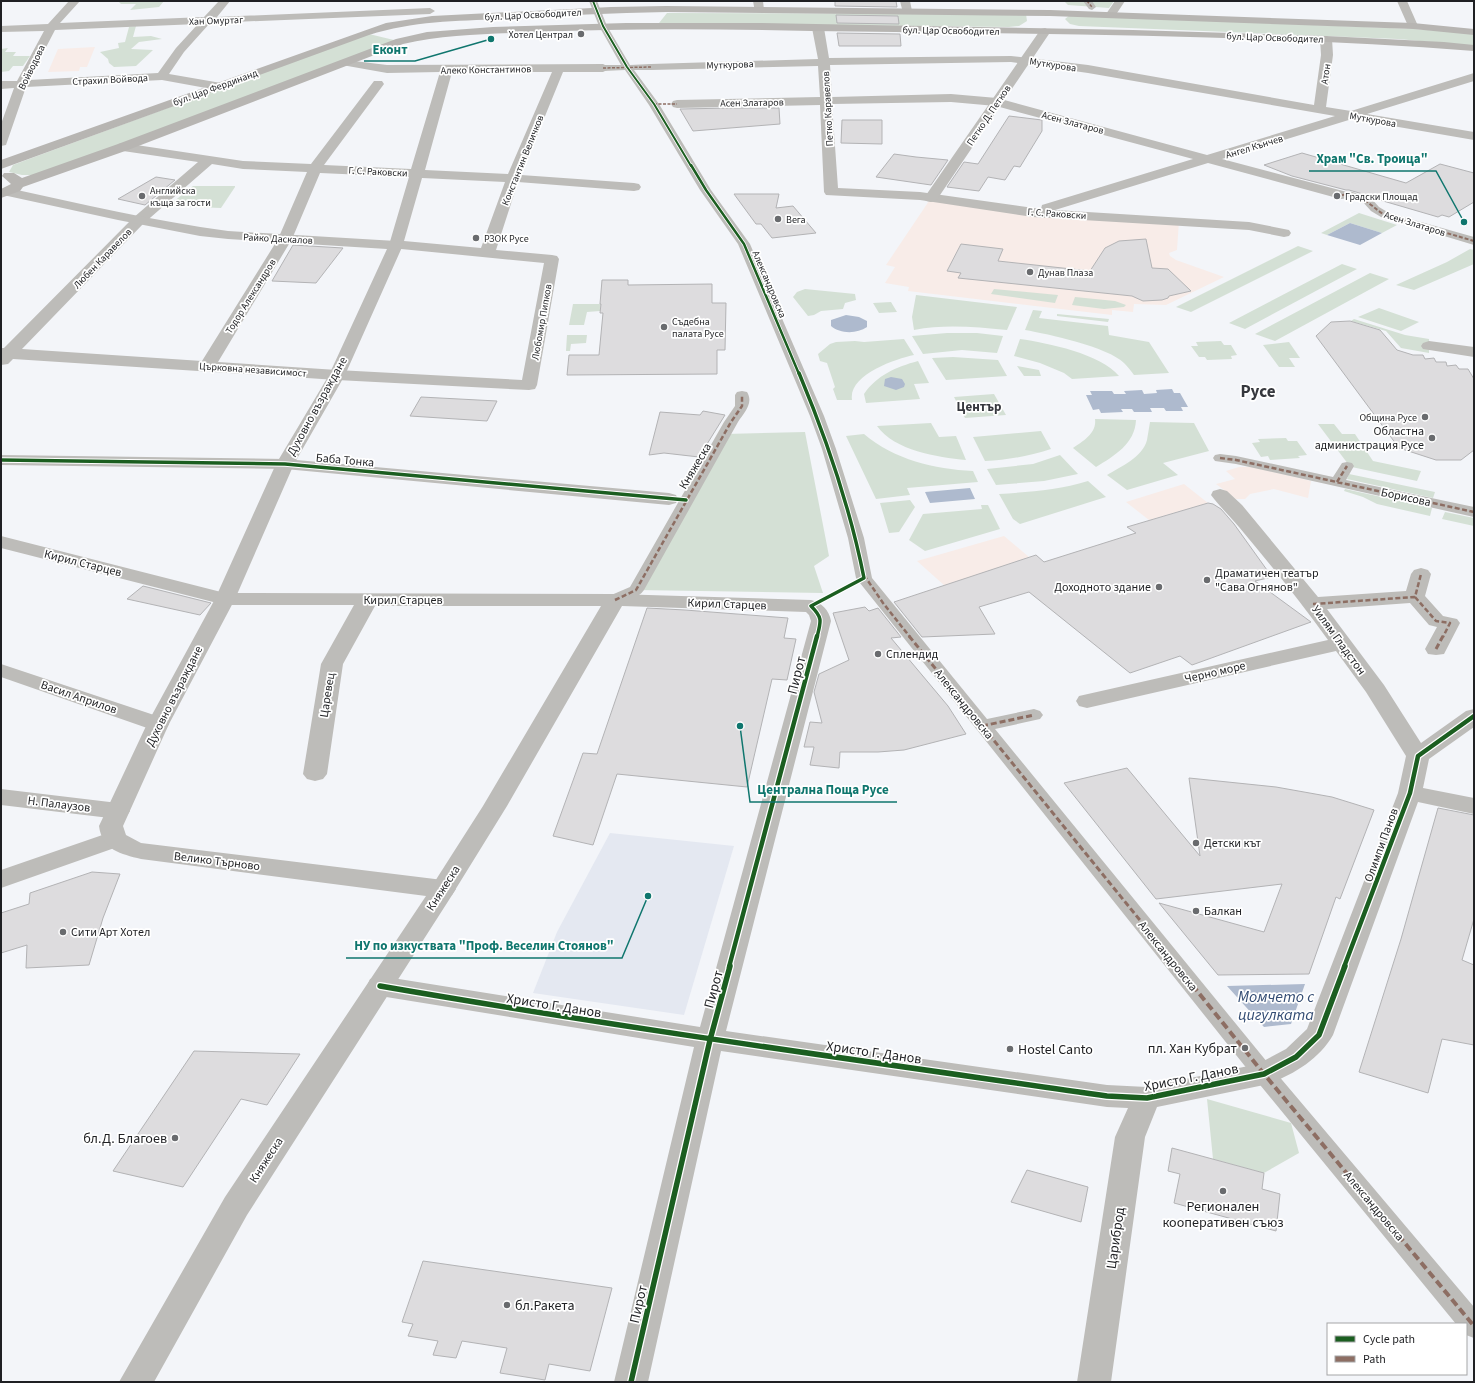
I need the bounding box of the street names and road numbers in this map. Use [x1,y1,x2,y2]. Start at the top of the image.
street label: бул. Цар Освободител [484,5,582,25]
street label: Хан Омуртаг [189,13,243,29]
street label: бул. Цар Освободител [902,23,1000,39]
street label: бул. Цар Освободител [1226,29,1324,47]
street label: Войводова [15,43,49,92]
street label: Муткурова [1028,54,1077,76]
street label: Муткурова [706,57,754,73]
street label: Алеко Константинов [441,62,532,78]
street label: Атон [1318,63,1334,85]
street label: бул. Цар Фердинанд [171,66,260,110]
street label: Страхил Войвода [72,71,148,89]
street label: Петко Каравелов [819,71,837,147]
street label: Петко Д. Петков [963,82,1014,149]
street label: Асен Златаров [720,95,784,111]
street label: Асен Златаров [1040,108,1105,138]
street label: Муткурова [1348,109,1397,131]
street label: Константин Величков [498,113,547,208]
street label: Ангел Кънчев [1224,132,1285,162]
street label: Г. С. Раковски [348,163,408,181]
street label: Г. С. Раковски [1027,205,1087,223]
street label: Асен Златаров [1382,208,1447,240]
street label: Любен Каравелов [70,225,135,292]
street label: Райко Даскалов [243,230,313,248]
street label: Александровска [749,249,790,320]
street label: Тодор Александров [222,256,279,337]
street label: Любомир Пипков [528,283,556,361]
street label: Духовно възраждане [283,354,352,459]
street label: Църковна независимост [199,359,308,381]
street label: Княжеска [675,440,716,493]
street label: Баба Тонка [315,449,375,472]
street label: Борисова [1379,484,1432,511]
street label: Кирил Старцев [42,546,123,581]
street label: Кирил Старцев [363,592,443,609]
street label: Кирил Старцев [687,595,767,614]
street label: Уилям Гладстон [1307,602,1370,679]
street label: Духовно възраждане [142,643,207,750]
street label: Пирот [783,654,811,696]
street label: Черно море [1183,657,1247,688]
street label: Александровска [930,666,997,743]
street label: Царевец [316,671,339,719]
street label: Васил Априлов [38,676,119,718]
street label: Н. Палаузов [27,792,91,817]
street label: Олимпи Панов [1360,806,1403,885]
street label: Велико Търново [173,848,261,875]
street label: Княжеска [422,862,464,914]
street label: Александровска [1134,918,1201,995]
street label: Пирот [699,968,729,1010]
street label: Христо Г. Данов [505,989,603,1023]
street label: Христо Г. Данов [825,1036,923,1070]
street label: Христо Г. Данов [1142,1059,1240,1097]
street label: Княжеска [245,1134,287,1186]
street label: Александровска [1339,1168,1408,1245]
street label: Цариброд [1102,1205,1130,1270]
street label: Пирот [625,1283,653,1325]

